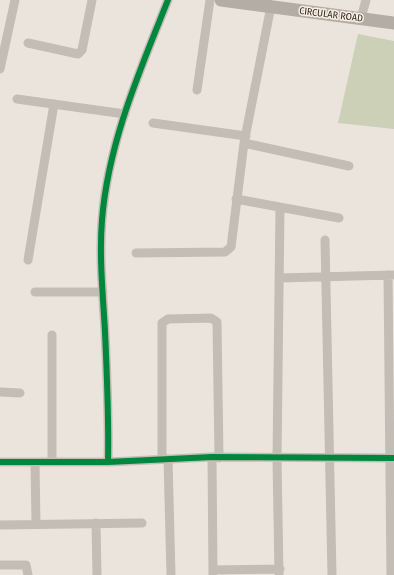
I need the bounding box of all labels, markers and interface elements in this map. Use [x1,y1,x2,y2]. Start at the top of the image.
street label: CIRCULAR ROAD [298,5,364,25]

